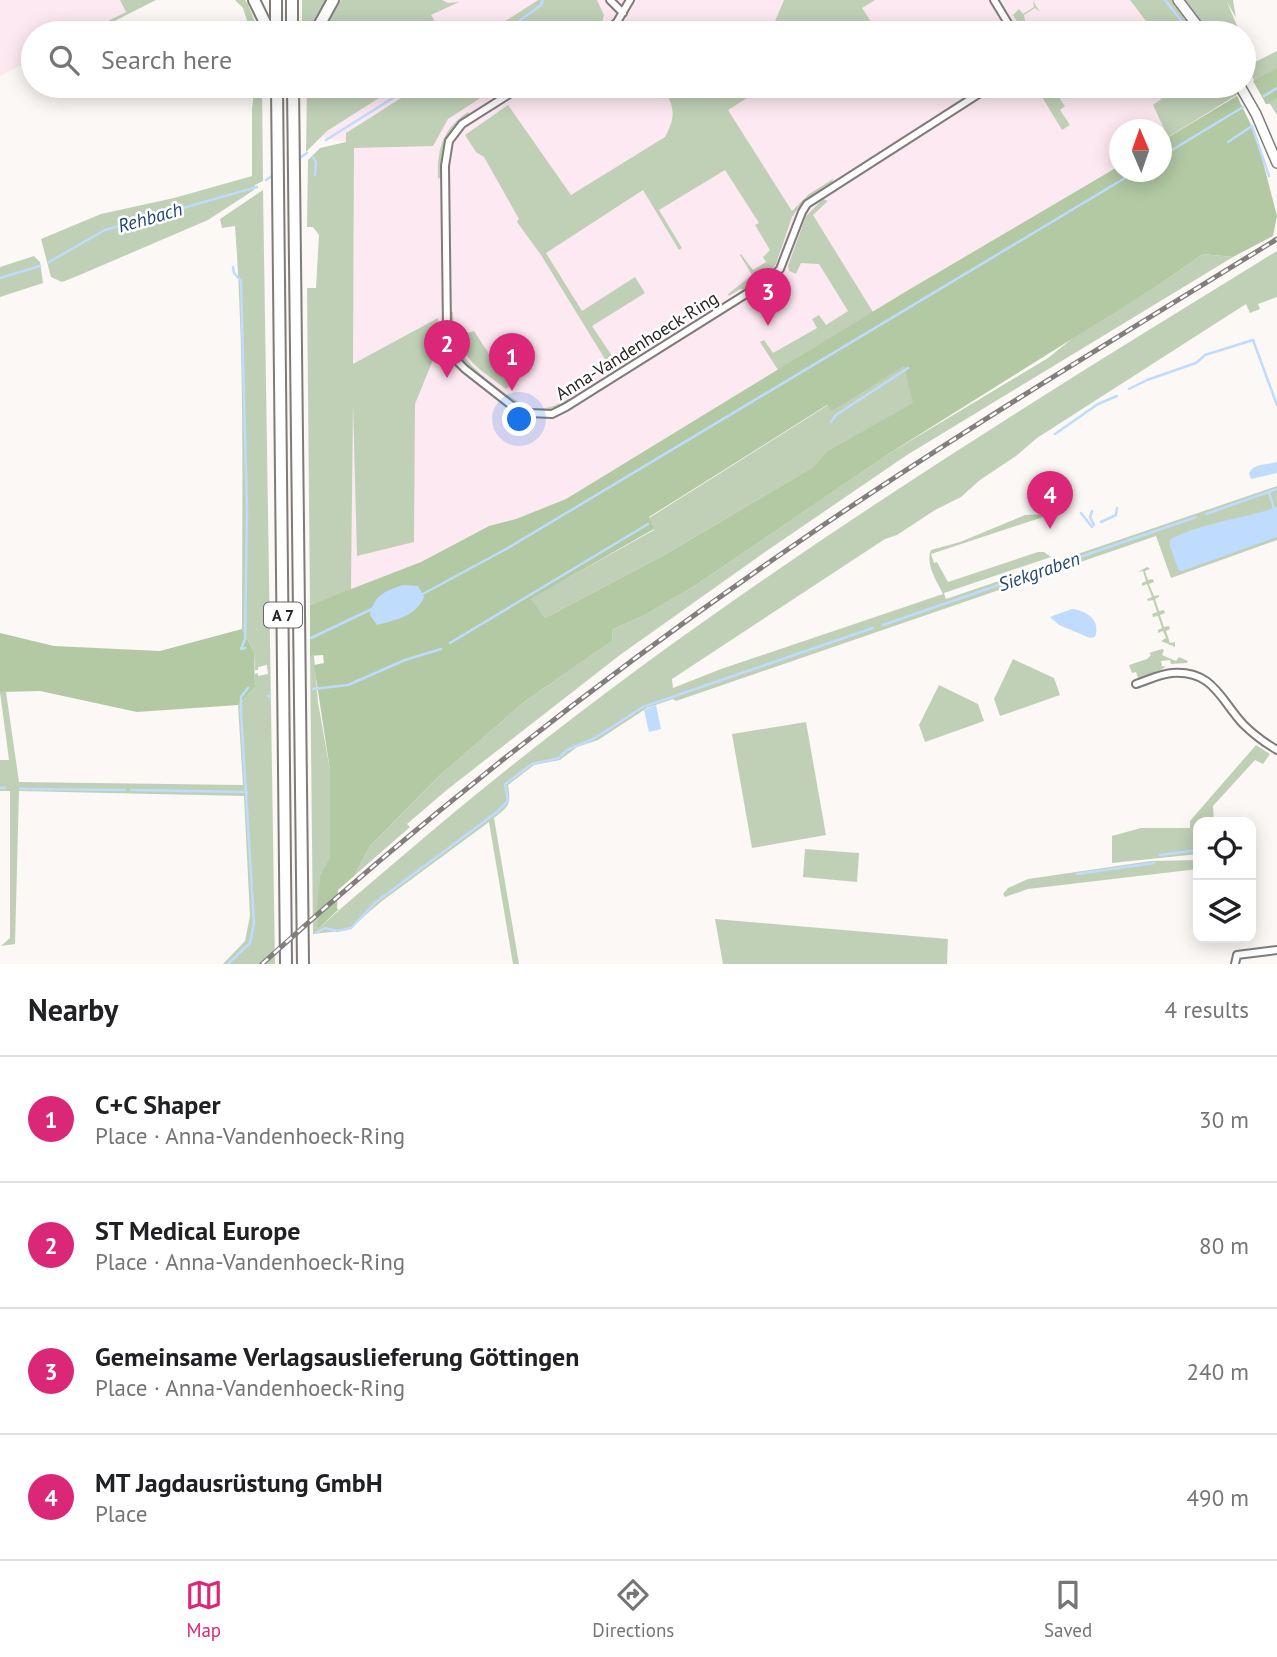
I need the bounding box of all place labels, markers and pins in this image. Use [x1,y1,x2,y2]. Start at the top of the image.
pin: 3 [745,268,791,326]
pin: 2 [424,320,470,378]
pin: 1 [489,333,535,391]
pin: 4 [1027,471,1073,529]

